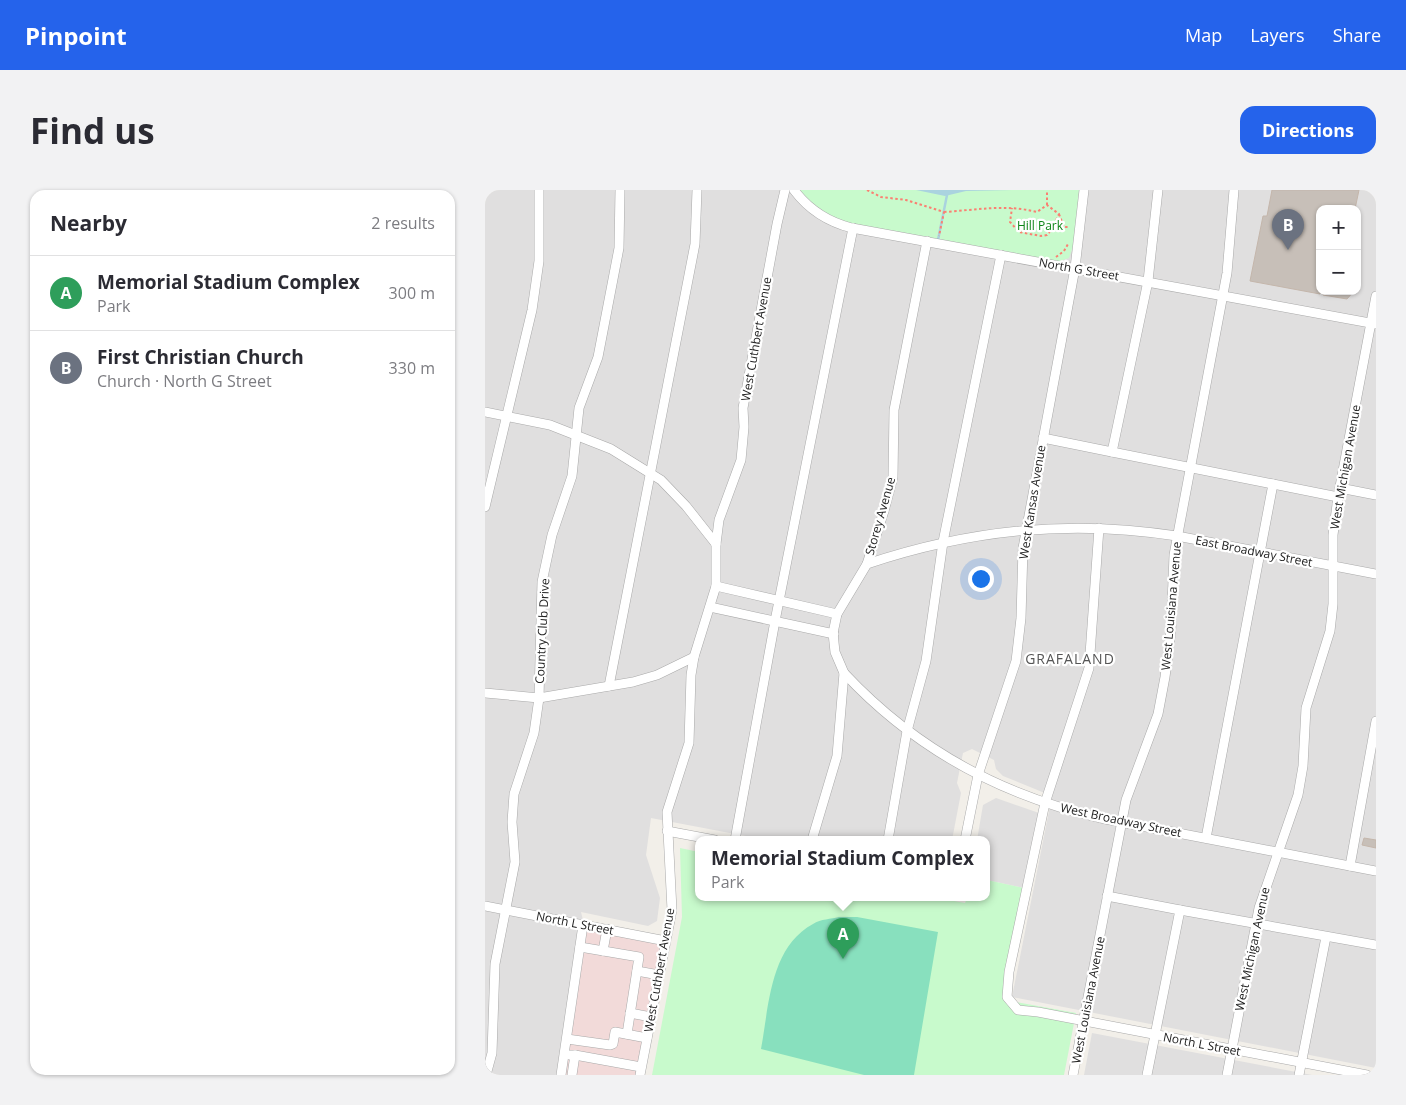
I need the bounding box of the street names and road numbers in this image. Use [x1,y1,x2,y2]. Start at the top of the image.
street label: North G Street [1038,254,1120,284]
street label: West Cuthbert Avenue [737,275,775,402]
street label: West Michigan Avenue [1326,403,1364,531]
street label: West Kansas Avenue [1015,443,1049,560]
street label: Storey Avenue [861,475,899,557]
street label: East Broadway Street [1194,531,1314,571]
street label: West Louisiana Avenue [1157,541,1185,671]
street label: Country Club Drive [531,578,553,684]
street label: West Broadway Street [1059,799,1183,841]
street label: West Michigan Avenue [1231,885,1274,1013]
street label: West Cuthbert Avenue [640,906,678,1033]
street label: North L Street [535,907,615,939]
street label: West Louisiana Avenue [1067,935,1109,1065]
street label: North L Street [1162,1028,1242,1060]

